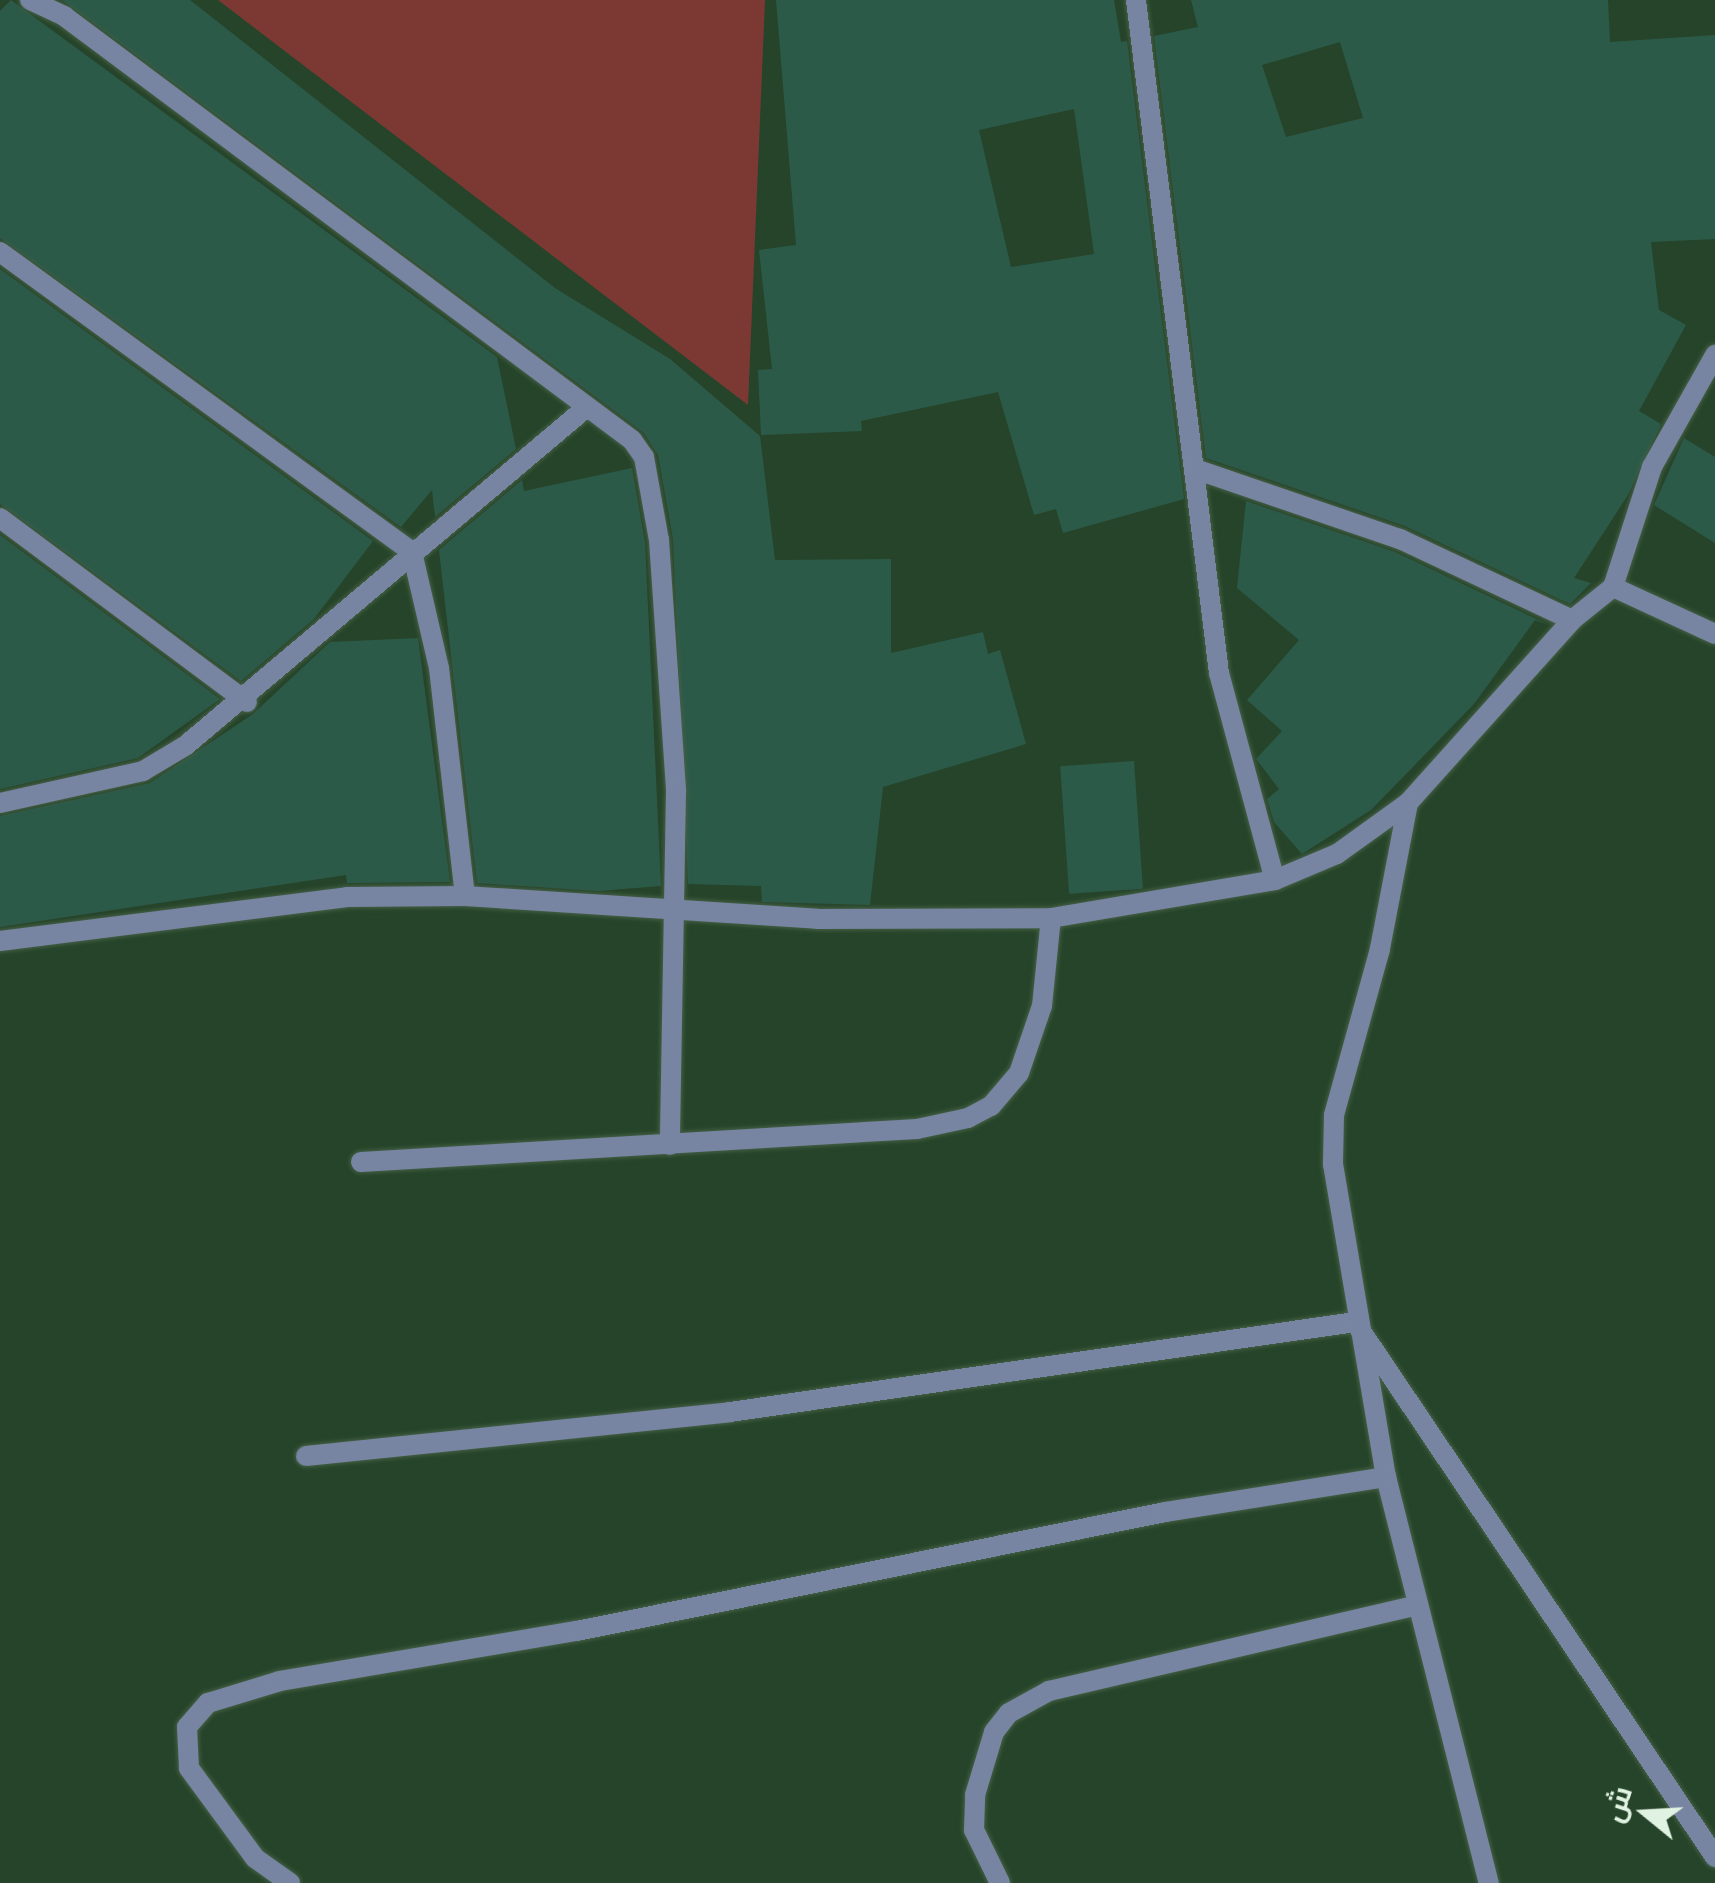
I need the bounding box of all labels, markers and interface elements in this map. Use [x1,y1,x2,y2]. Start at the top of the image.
north arrow [1595,1763,1695,1863]
text: ش [1593,1781,1640,1827]

